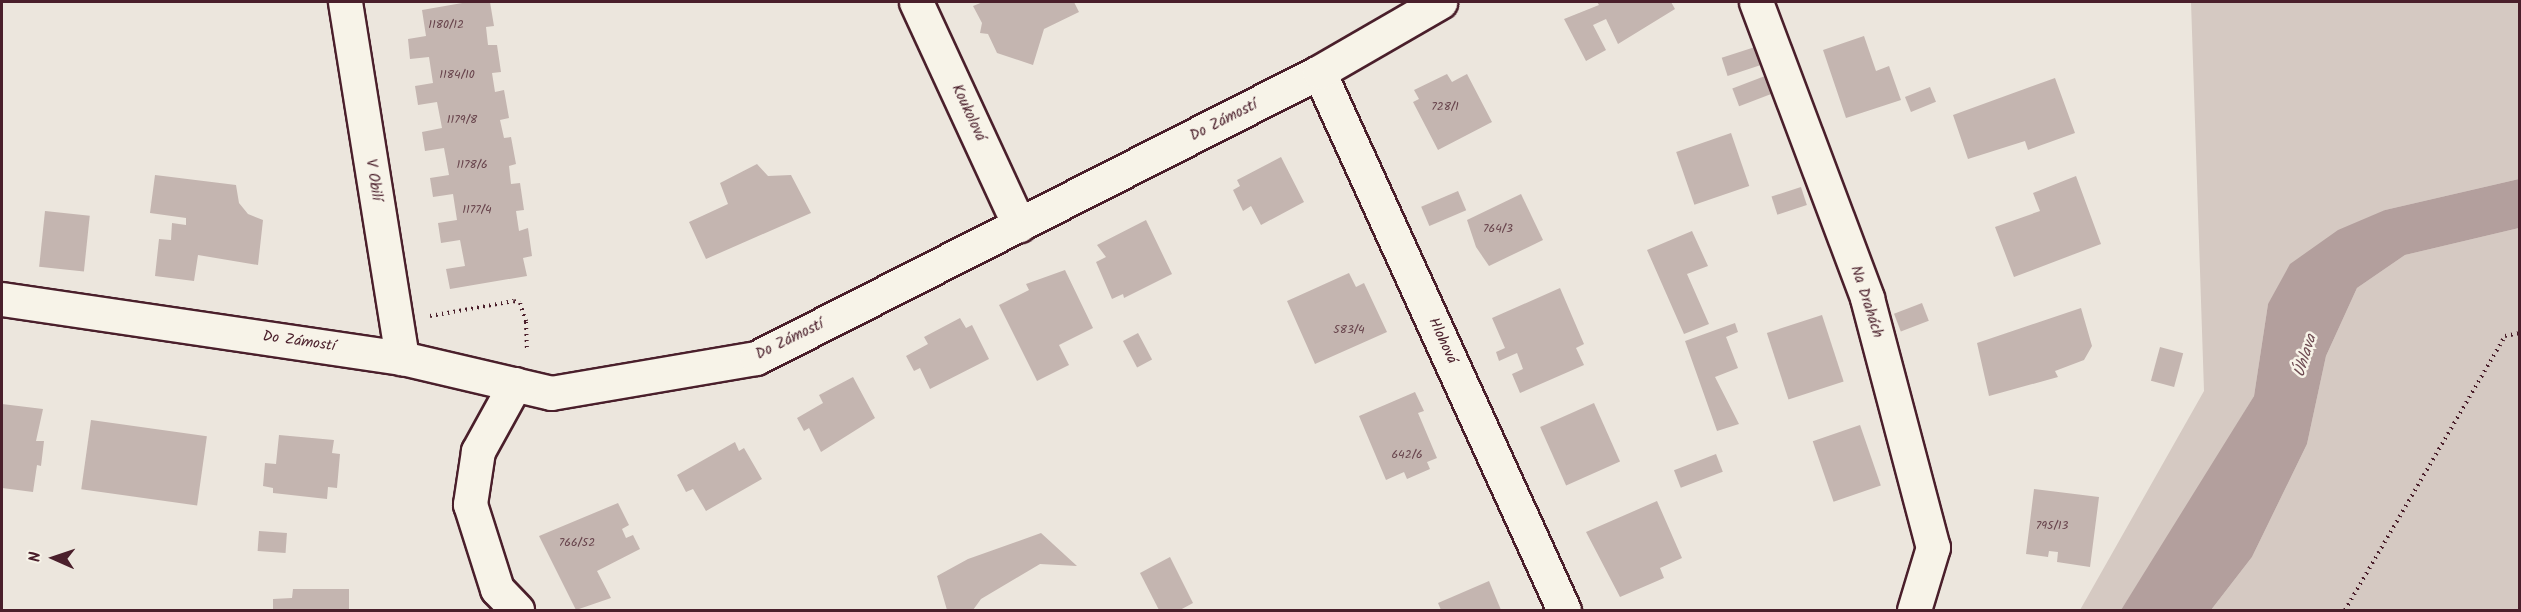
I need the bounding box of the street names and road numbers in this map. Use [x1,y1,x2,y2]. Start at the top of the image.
street label: Koukolová [947,82,989,144]
street label: Do Zámostí [1187,96,1261,146]
street label: V Obilí [361,158,385,202]
street label: Na Drahách [1846,264,1886,340]
street label: Hlohová [1424,315,1460,367]
street label: Do Zámostí [753,316,827,364]
street label: Do Zámostí [261,328,337,356]

